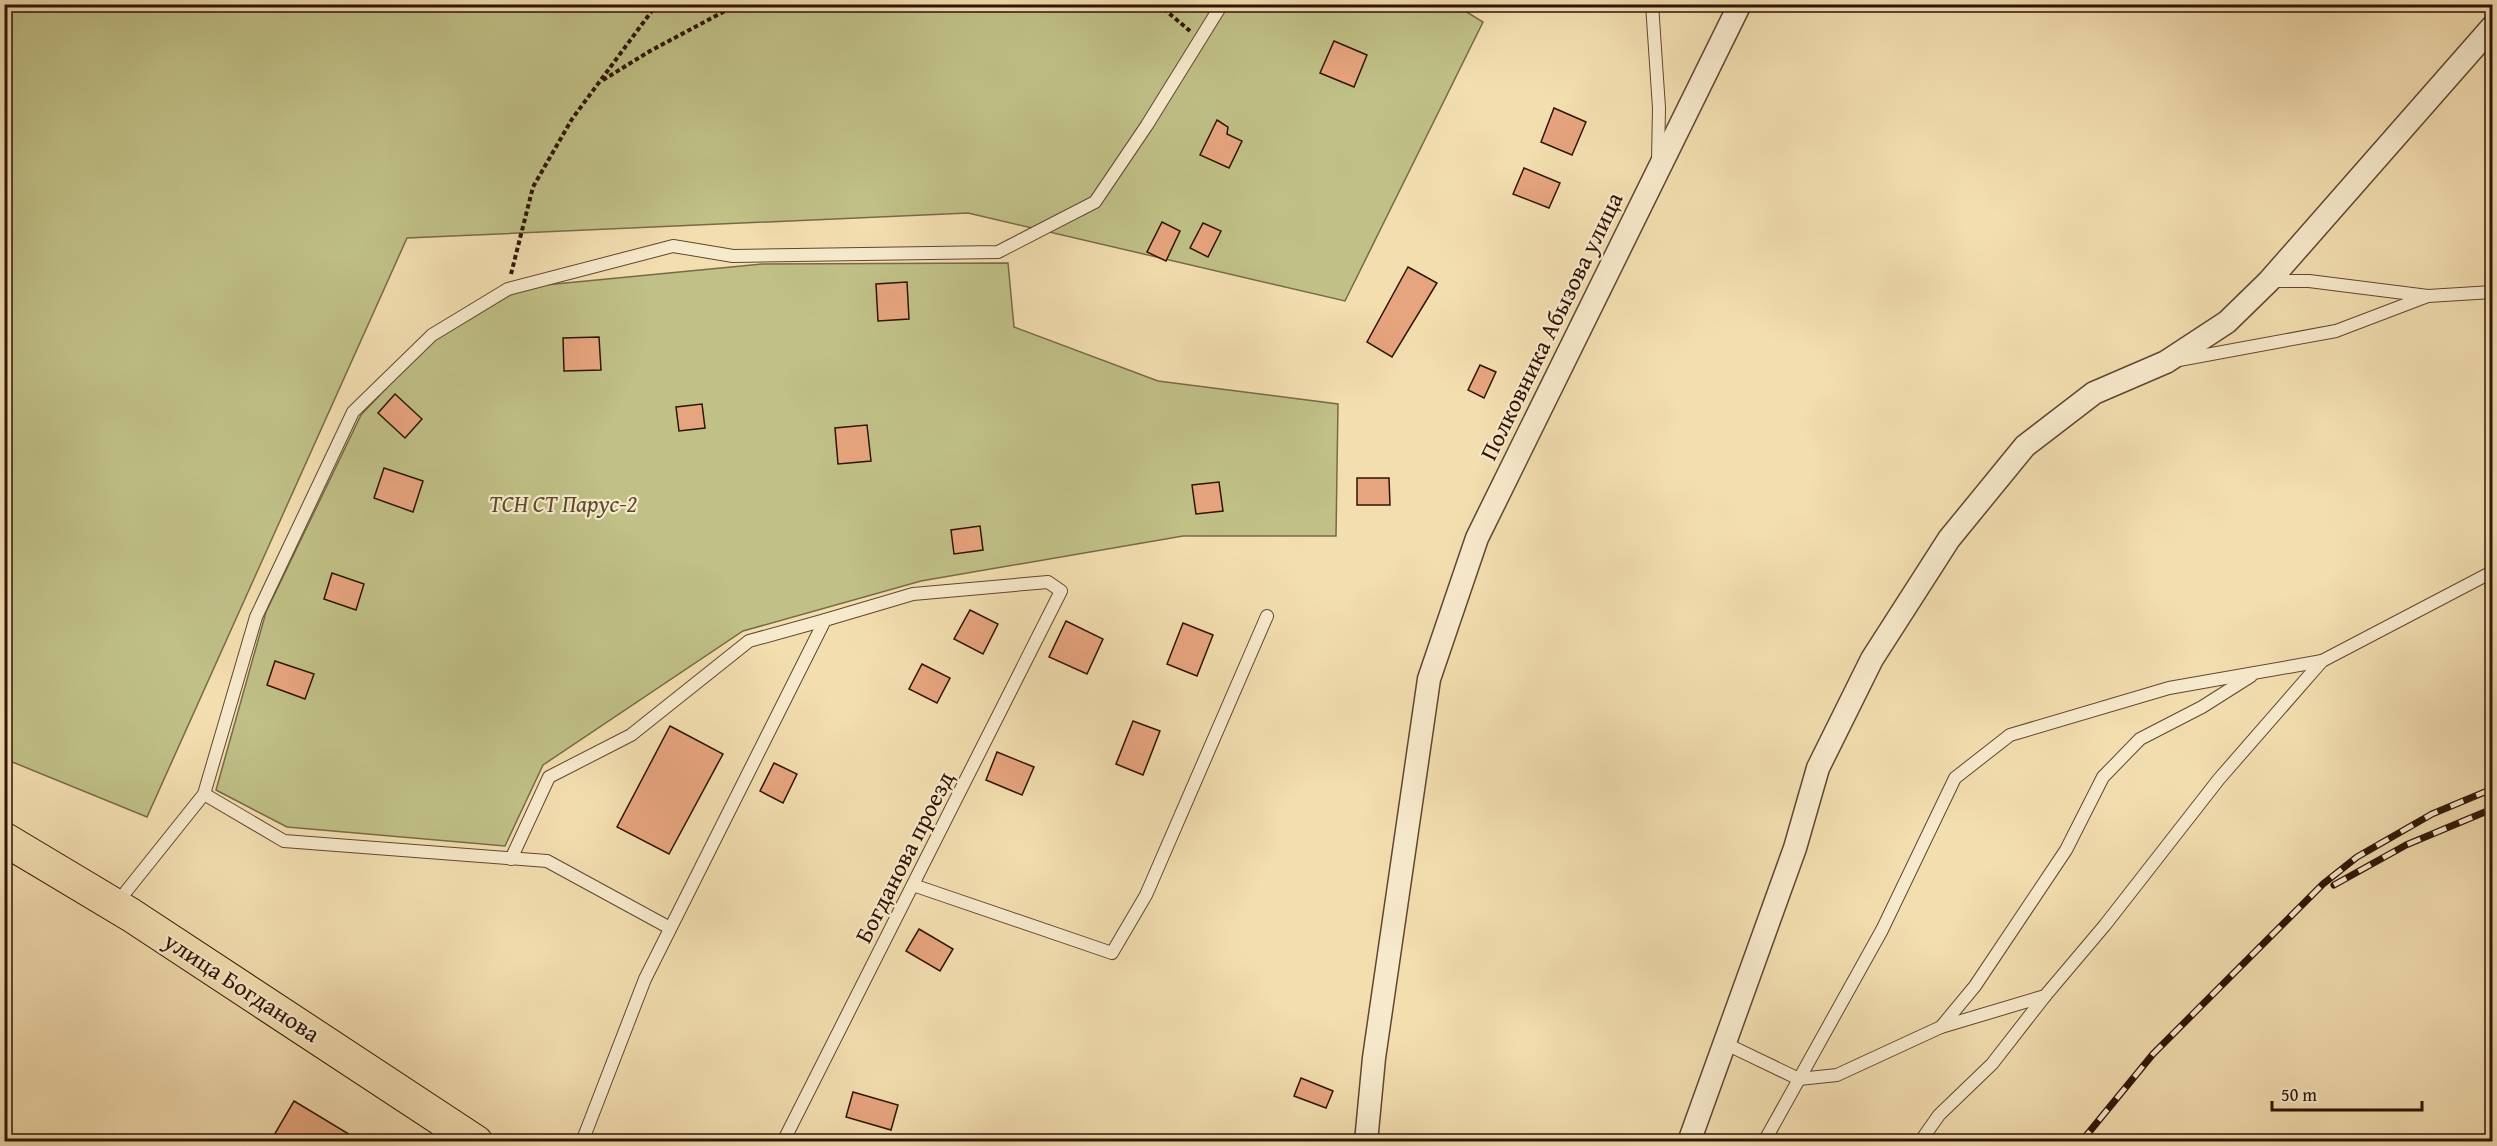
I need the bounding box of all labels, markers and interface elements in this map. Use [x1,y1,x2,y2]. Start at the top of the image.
street label: Полковника Абызова улица [1471,186,1632,466]
park label: ТСН СТ Парус-2 [489,486,637,521]
street label: Богданова проезд [846,765,962,949]
street label: улица Богданова [156,923,327,1051]
scale bar [2272,1074,2422,1112]
text: 50 m [2281,1081,2317,1108]

